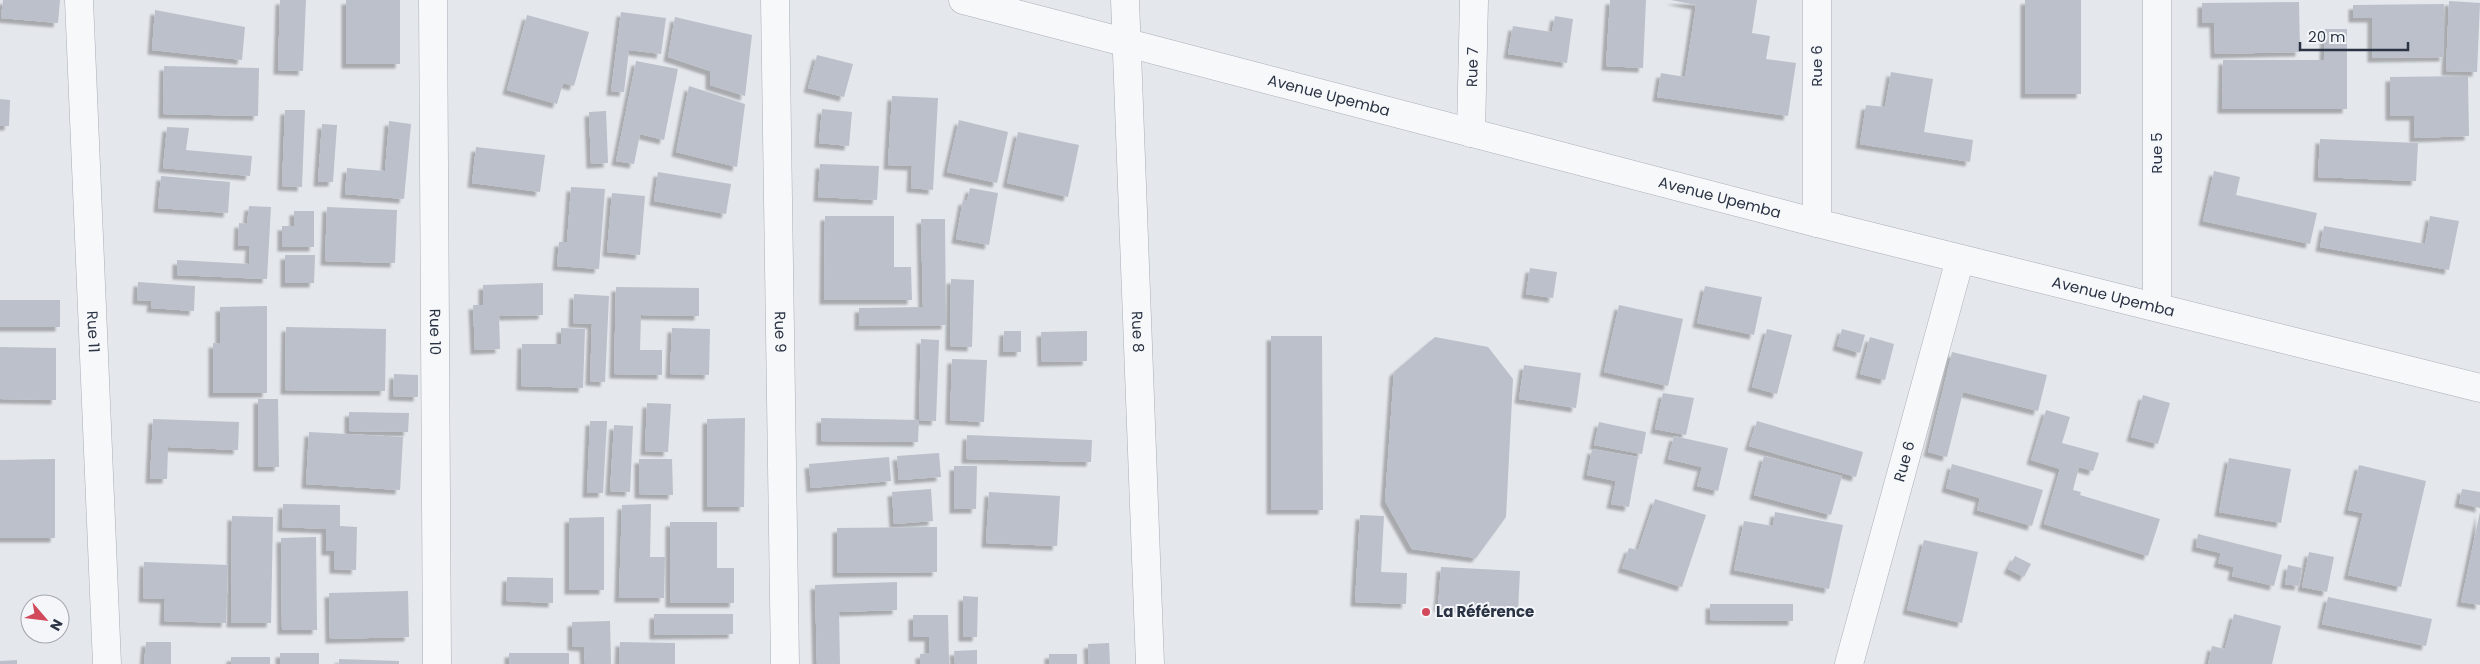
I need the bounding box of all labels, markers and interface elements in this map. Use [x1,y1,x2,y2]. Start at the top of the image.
scale bar [2300,20,2408,52]
text: 20 m [2308,26,2346,47]
street label: Rue 6 [1806,45,1827,87]
street label: Rue 7 [1461,47,1483,87]
street label: Avenue Upemba [1265,69,1392,121]
street label: Rue 5 [2146,132,2167,174]
street label: Avenue Upemba [1656,171,1783,223]
street label: Avenue Upemba [2050,271,2177,322]
street label: Rue 10 [425,309,446,355]
street label: Rue 11 [82,310,105,353]
street label: Rue 9 [770,311,791,353]
street label: Rue 8 [1127,311,1149,353]
street label: Rue 6 [1888,439,1920,484]
north arrow [20,594,70,644]
place label: La Référence [1436,601,1534,622]
marker: La Référence [1420,606,1432,618]
text: N [45,616,68,634]

